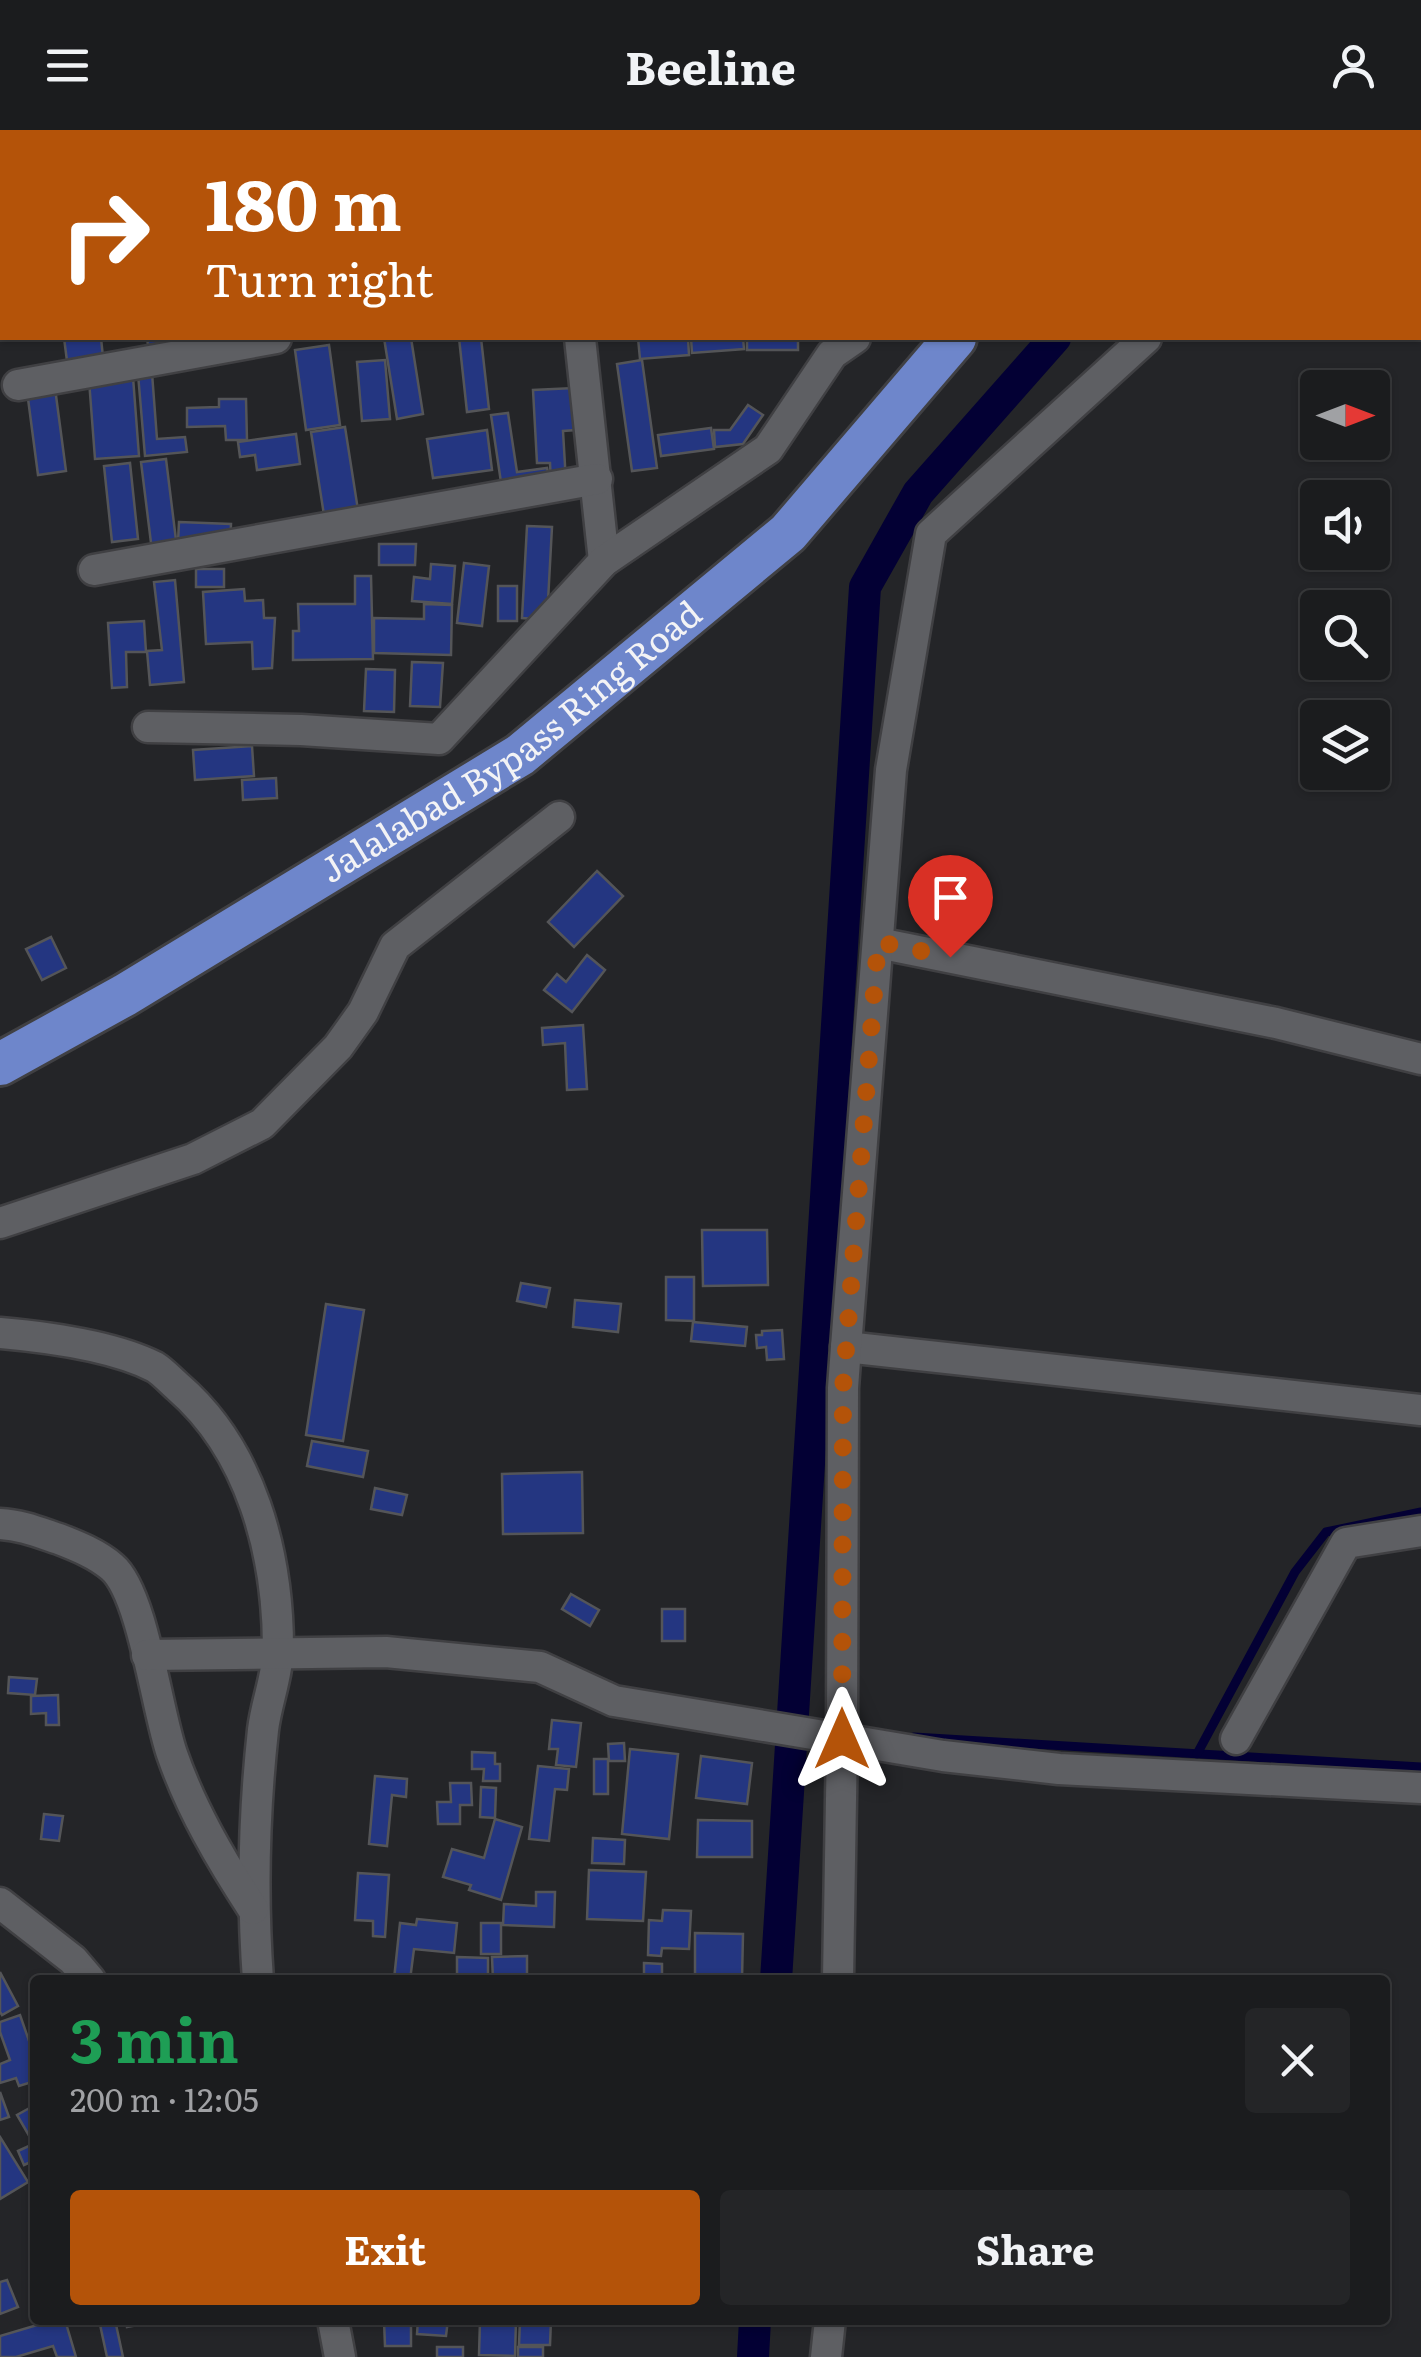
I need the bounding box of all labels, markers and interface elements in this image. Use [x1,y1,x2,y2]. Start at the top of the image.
text: Beeline [625,32,796,99]
icon: menu [40,38,95,93]
icon: person [1326,38,1381,93]
text: 180 m [205,149,402,253]
icon: right [40,170,170,300]
text: Turn right [205,244,433,311]
north arrow [1300,370,1390,460]
map controls [1300,370,1390,790]
button: sound [1300,480,1390,570]
street label: Jalalabad Bypass Ring Road [309,586,711,894]
button: search [1300,590,1390,680]
button: layers [1300,700,1390,790]
pin [908,855,993,958]
icon: arrive [923,870,978,925]
position arrow [790,1687,894,1791]
text: 3 min [70,1992,239,2081]
button: close [1245,2008,1350,2113]
text: 200 m · 12:05 [70,2074,259,2122]
button: Exit [70,2190,700,2305]
button: Share [720,2190,1350,2305]

